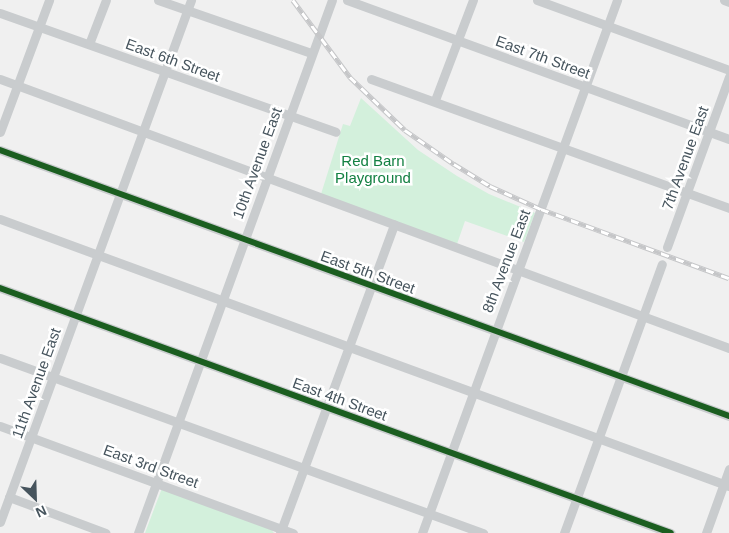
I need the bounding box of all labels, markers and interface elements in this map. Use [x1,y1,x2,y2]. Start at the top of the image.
street label: East 7th Street [493,32,593,82]
street label: East 6th Street [123,35,223,85]
street label: 7th Avenue East [658,103,712,213]
street label: 10th Avenue East [228,104,286,222]
park label: Red Barn Playground [335,151,411,186]
street label: 8th Avenue East [478,207,534,315]
street label: East 5th Street [318,247,418,297]
street label: 11th Avenue East [8,325,64,441]
street label: East 4th Street [290,374,390,424]
street label: East 3rd Street [101,440,201,492]
north arrow [10,473,60,523]
text: N [33,502,49,521]

